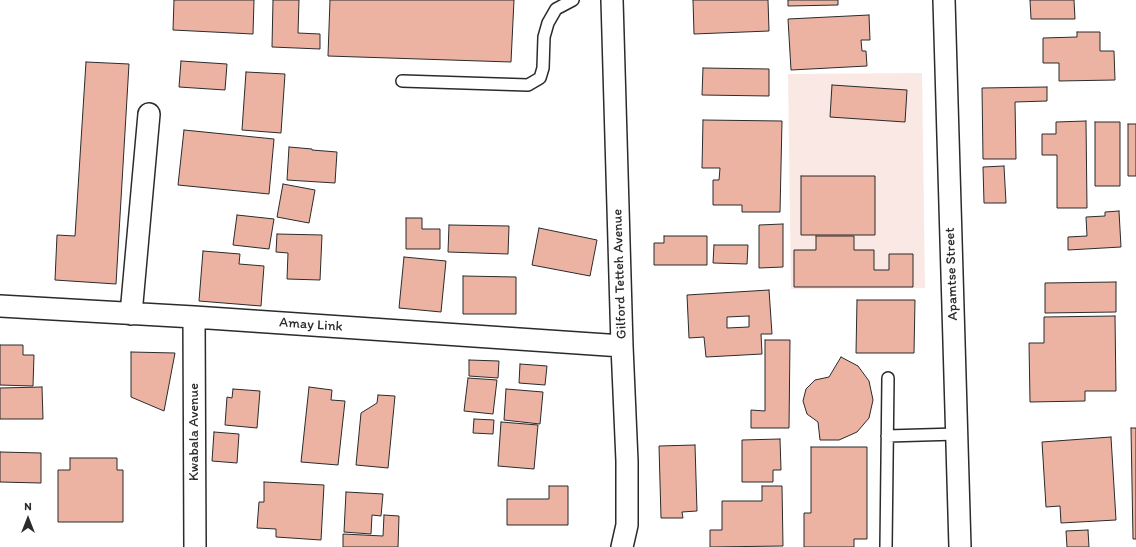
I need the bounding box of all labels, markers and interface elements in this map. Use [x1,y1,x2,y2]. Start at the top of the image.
street label: Gilford Tetteh Avenue [609,209,631,339]
street label: Apamtse Street [942,227,962,321]
street label: Amay Link [279,314,343,336]
street label: Kwabala Avenue [186,383,202,481]
north arrow [8,499,48,539]
text: N [24,500,32,513]

